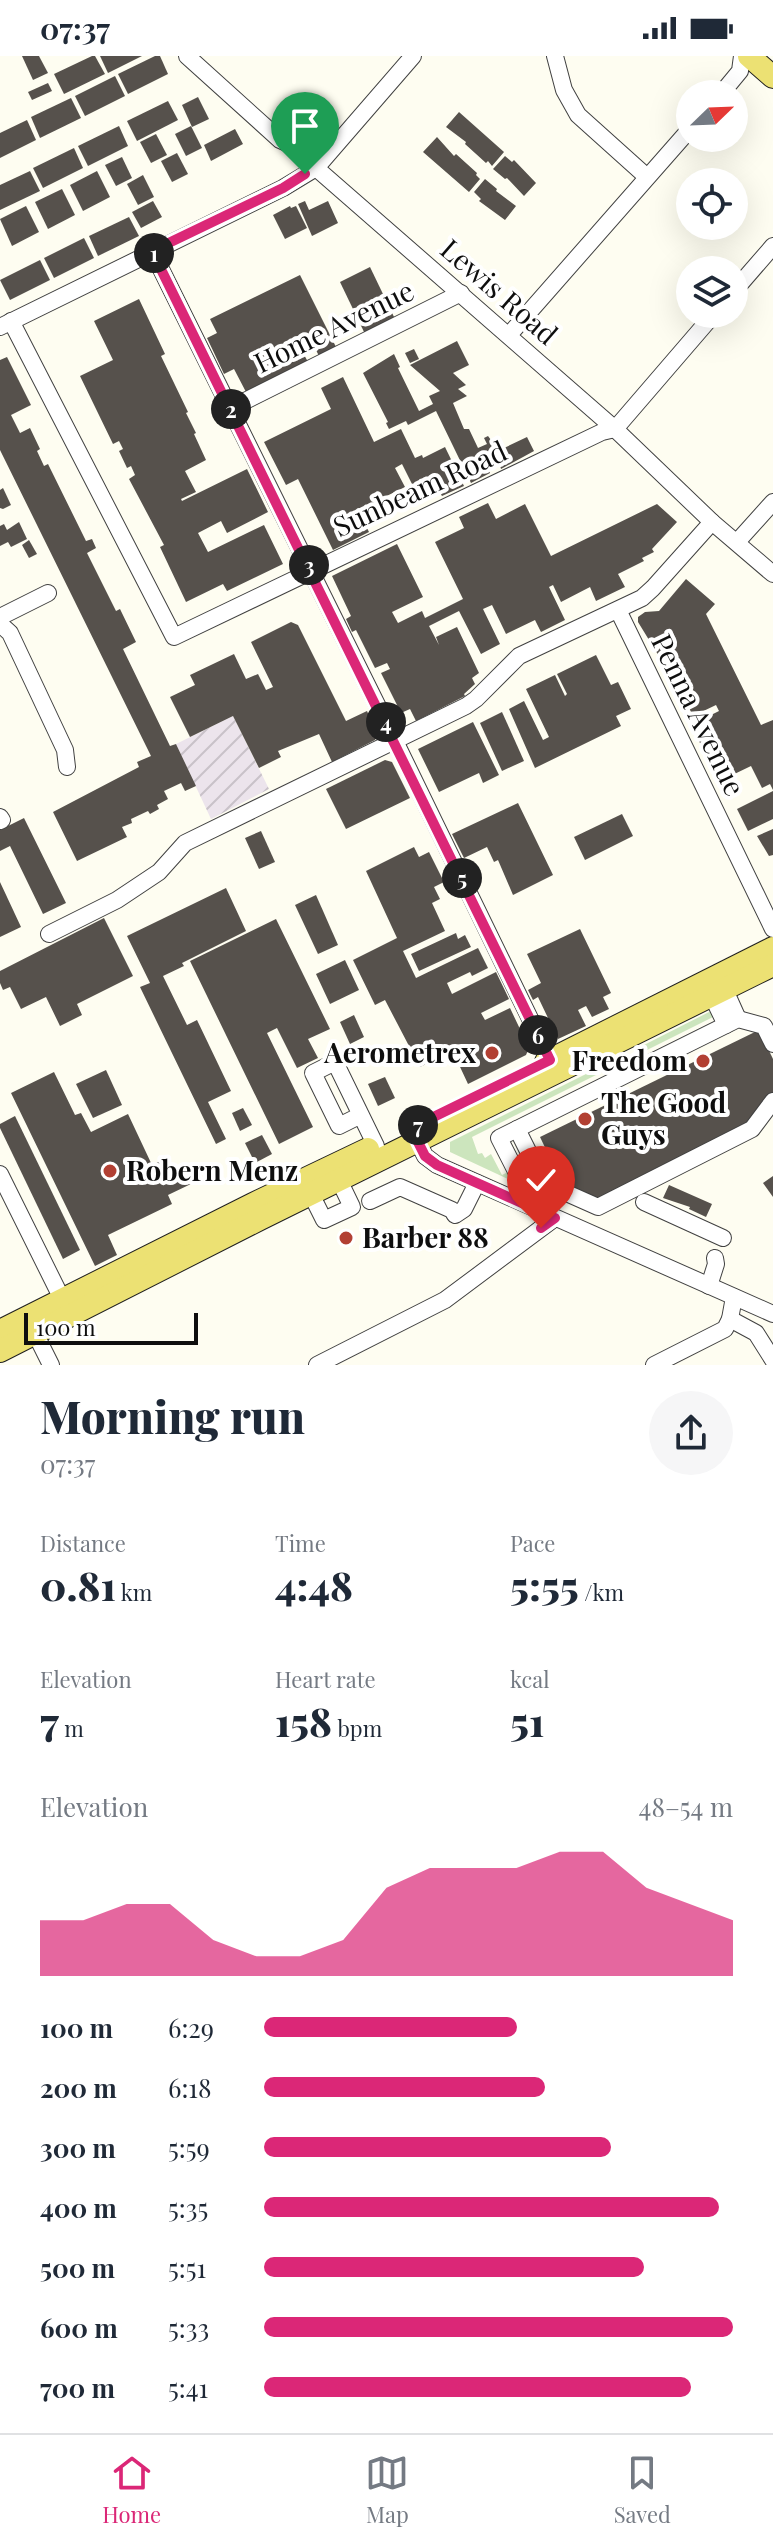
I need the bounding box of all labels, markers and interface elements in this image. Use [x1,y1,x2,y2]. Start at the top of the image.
text: 07:37 [40,8,110,48]
north arrow [676,80,748,152]
map controls [676,80,748,328]
pin [271,92,339,174]
icon: arrive [283,104,327,148]
button: locate [676,168,748,240]
street label: Lewis Road [434,230,566,352]
pin: 1 [134,233,174,273]
text: 1 [150,238,158,268]
button: layers [676,256,748,328]
street label: Home Avenue [247,271,419,380]
pin: 2 [211,389,251,429]
text: 2 [225,394,237,424]
street label: Sunbeam Road [327,431,512,544]
pin: 3 [289,545,329,585]
text: 3 [304,550,314,580]
street label: Penna Avenue [644,627,754,801]
pin: 4 [366,702,406,742]
text: 4 [380,707,392,737]
pin: 5 [442,858,482,898]
text: 5 [457,863,467,893]
pin: 6 [518,1015,558,1055]
text: 6 [532,1020,544,1050]
place label: Aerometrex [323,1033,477,1070]
place label: Freedom [572,1041,687,1078]
marker: Aerometrex [483,1044,501,1062]
marker: Freedom [694,1052,712,1070]
place label: The Good Guys [601,1083,726,1152]
pin: 7 [398,1105,438,1145]
text: 7 [413,1110,423,1140]
marker: The Good Guys [576,1110,594,1128]
pin [507,1146,575,1228]
place label: Robern Menz [126,1151,298,1188]
icon: check [519,1158,563,1202]
marker: Robern Menz [101,1162,119,1180]
place label: Barber 88 [362,1218,489,1255]
marker: Barber 88 [337,1229,355,1247]
scale bar [24,1309,198,1345]
text: 100 m [36,1312,96,1342]
text: Morning run [40,1386,305,1445]
button: share [649,1391,733,1475]
text: 07:37 [40,1446,95,1481]
text: Distance [40,1528,126,1558]
text: Time [275,1528,326,1558]
text: Pace [510,1528,556,1558]
text: 0.81 [40,1558,116,1611]
text: 4:48 [275,1558,353,1611]
text: 5:55 [510,1558,579,1611]
text: km [116,1577,152,1607]
text: /km [579,1577,624,1607]
text: Elevation [40,1664,132,1694]
text: Heart rate [275,1664,376,1694]
text: kcal [510,1664,549,1694]
text: 7 [40,1694,59,1747]
text: 158 [275,1694,332,1747]
text: 51 [510,1694,544,1747]
text: m [59,1713,84,1743]
text: bpm [332,1713,382,1743]
text: Elevation [40,1789,148,1824]
text: 48–54 m [639,1789,733,1824]
text: 100 m [40,2010,113,2045]
text: 6:29 [168,2010,214,2045]
text: 200 m [40,2070,117,2105]
text: 6:18 [168,2070,212,2105]
text: 300 m [40,2130,116,2165]
text: 5:59 [168,2130,210,2165]
text: 400 m [40,2190,117,2225]
text: 5:35 [168,2190,208,2225]
text: 500 m [40,2250,115,2285]
text: 5:51 [168,2250,206,2285]
text: 600 m [40,2310,118,2345]
text: 5:33 [168,2310,209,2345]
text: 700 m [40,2370,115,2405]
text: 5:41 [168,2370,208,2405]
tab: Home [102,2451,161,2529]
tab: Map [365,2451,409,2529]
tab: Saved [614,2451,671,2529]

